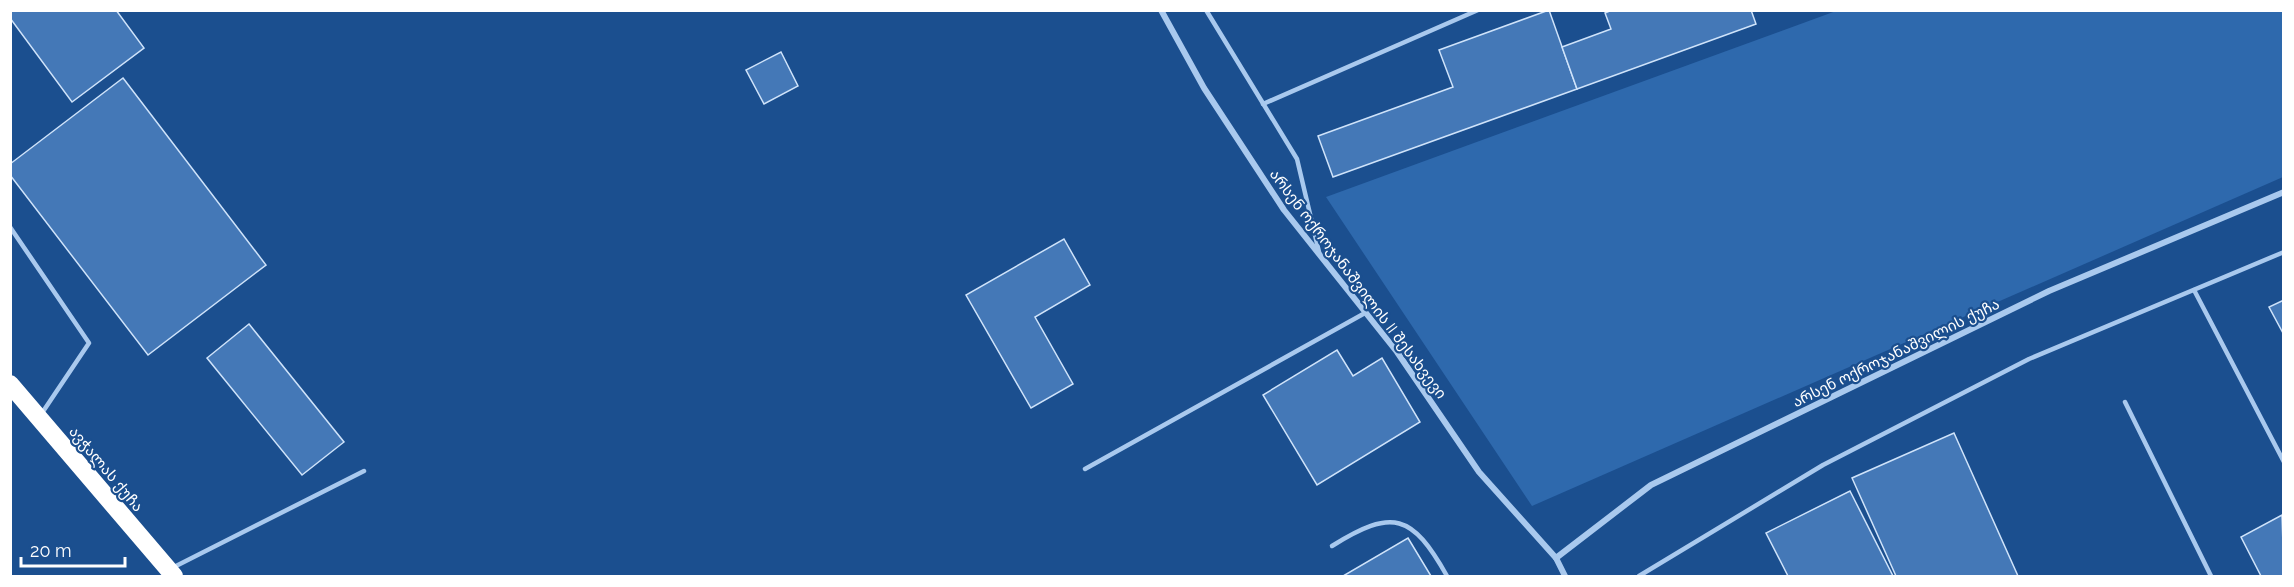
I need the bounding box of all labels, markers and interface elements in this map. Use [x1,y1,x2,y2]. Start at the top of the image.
street label: არსენ ოქროჯანაშვილის II შესახვევი [1266,166,1450,402]
street label: არსენ ოქროჯანაშვილის ქუჩა [1790,295,2002,411]
street label: ავჭალას ქუჩა [65,423,147,515]
scale bar [21,530,124,568]
text: 20 m [30,540,72,561]

